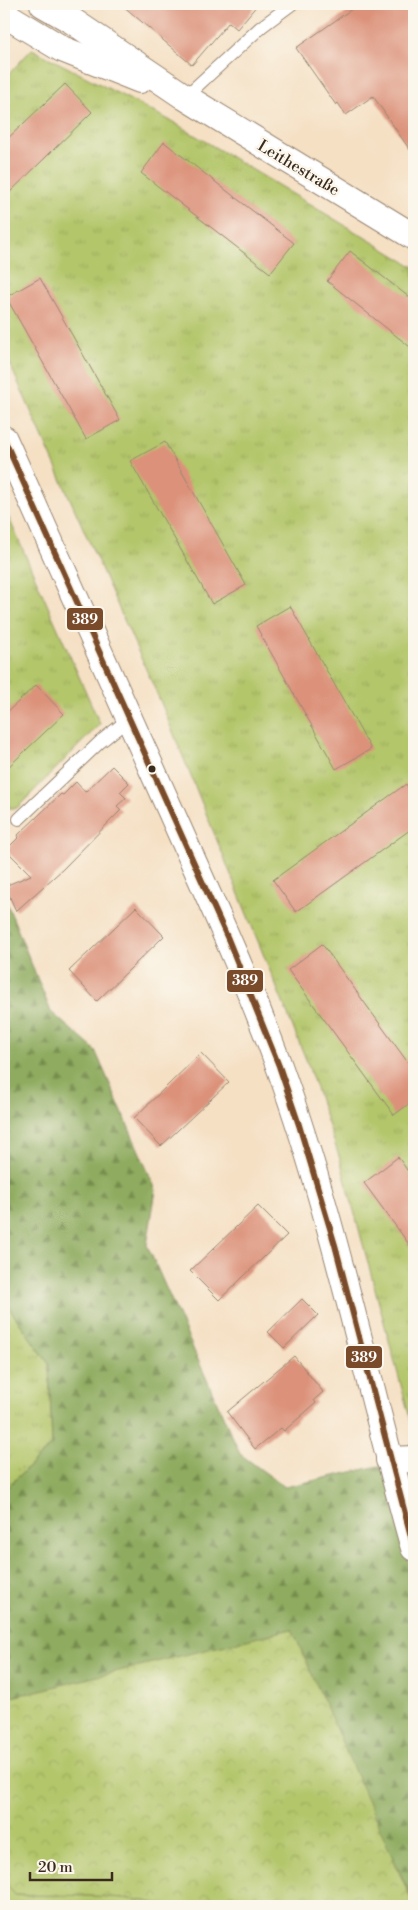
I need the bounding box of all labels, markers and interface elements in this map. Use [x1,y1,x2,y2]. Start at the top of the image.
street label: Leithestraße [254,136,343,200]
line badge: 389 [66,607,104,631]
text: 389 [72,611,98,629]
unlabelled marker [147,764,157,774]
line badge: 389 [226,969,264,993]
text: 389 [232,972,258,990]
line badge: 389 [345,1345,383,1369]
text: 389 [351,1349,377,1367]
scale bar [30,1850,112,1882]
text: 20 m [38,1858,73,1877]

